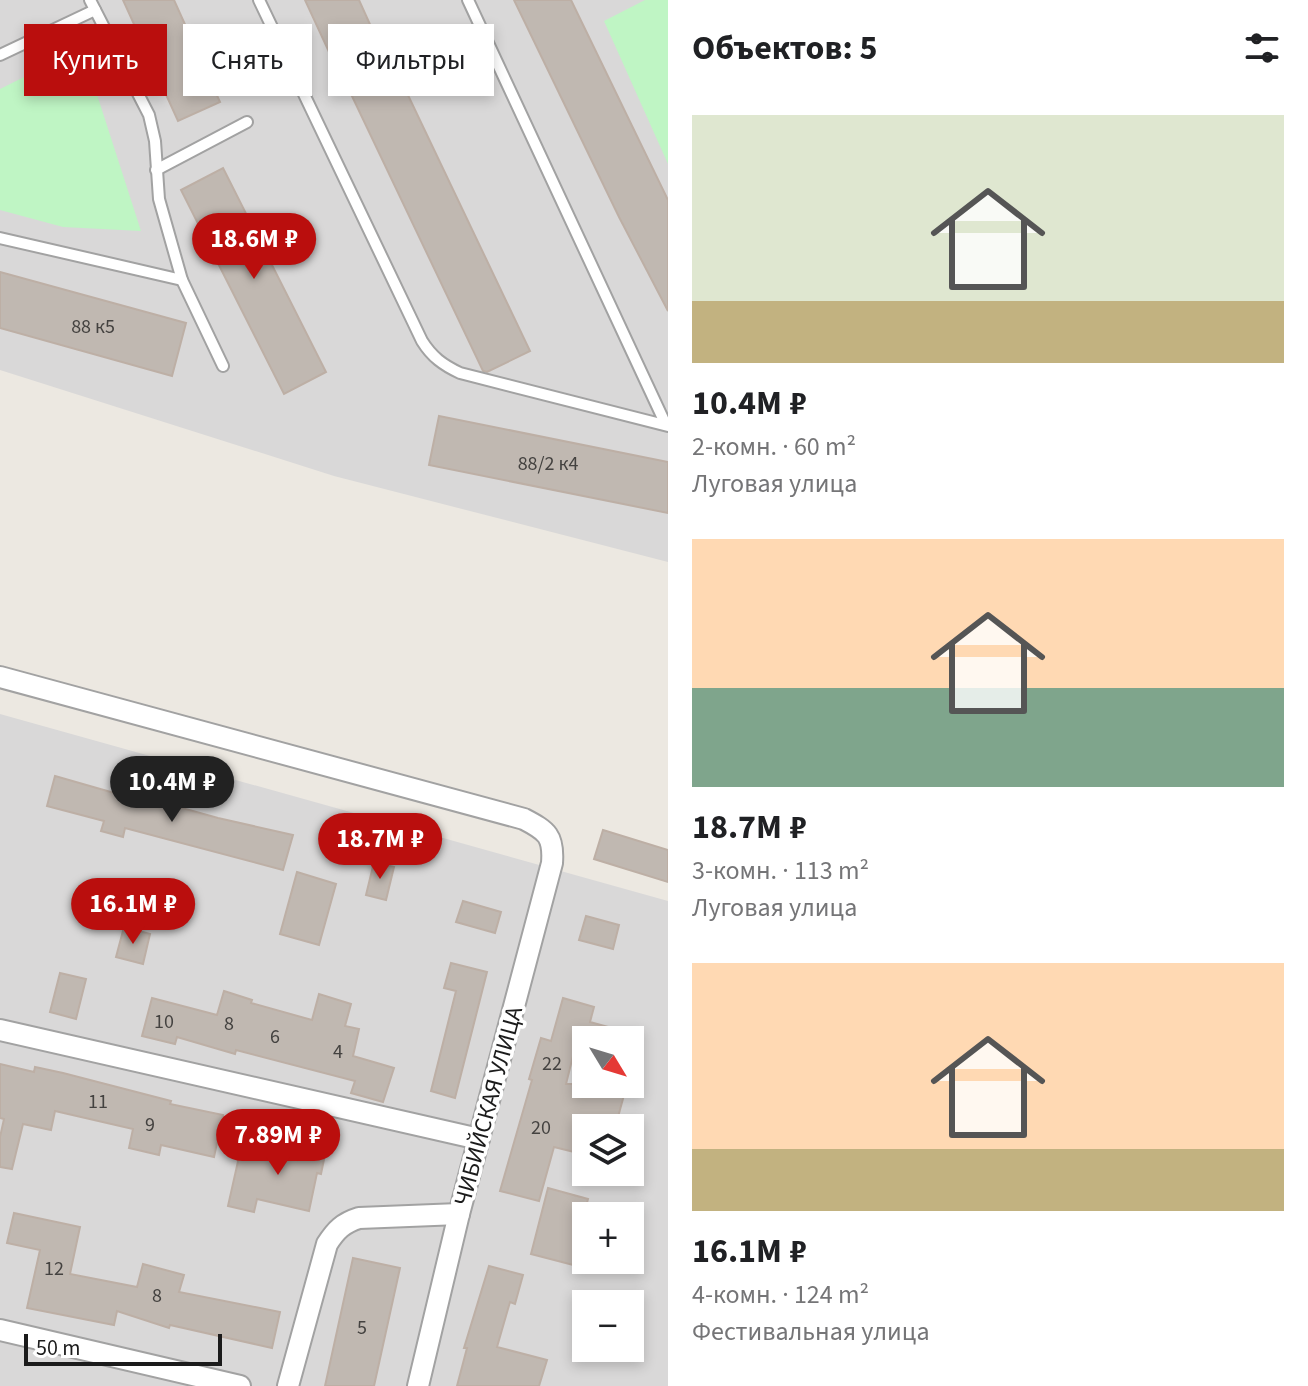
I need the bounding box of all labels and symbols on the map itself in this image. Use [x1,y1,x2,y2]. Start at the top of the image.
pin: 18.6M ₽ [180,213,328,281]
house number: 88 к5 [71,313,115,341]
house number: 88/2 к4 [518,450,578,478]
pin: 10.4M ₽ [98,756,246,824]
pin: 18.7M ₽ [306,813,454,881]
pin: 16.1M ₽ [59,878,207,946]
street label: ЧИБИЙСКАЯ УЛИЦА [445,1002,532,1210]
house number: 10 [154,1008,174,1036]
house number: 8 [224,1010,234,1038]
house number: 6 [270,1023,280,1051]
north arrow [572,1026,644,1098]
house number: 4 [333,1038,343,1066]
house number: 22 [542,1050,562,1078]
house number: 11 [88,1088,108,1116]
pin: 7.89M ₽ [204,1109,352,1177]
house number: 9 [145,1111,155,1139]
house number: 20 [531,1114,551,1142]
house number: 12 [44,1255,64,1283]
house number: 8 [152,1282,162,1310]
house number: 5 [357,1314,367,1342]
scale bar [24,1330,222,1366]

